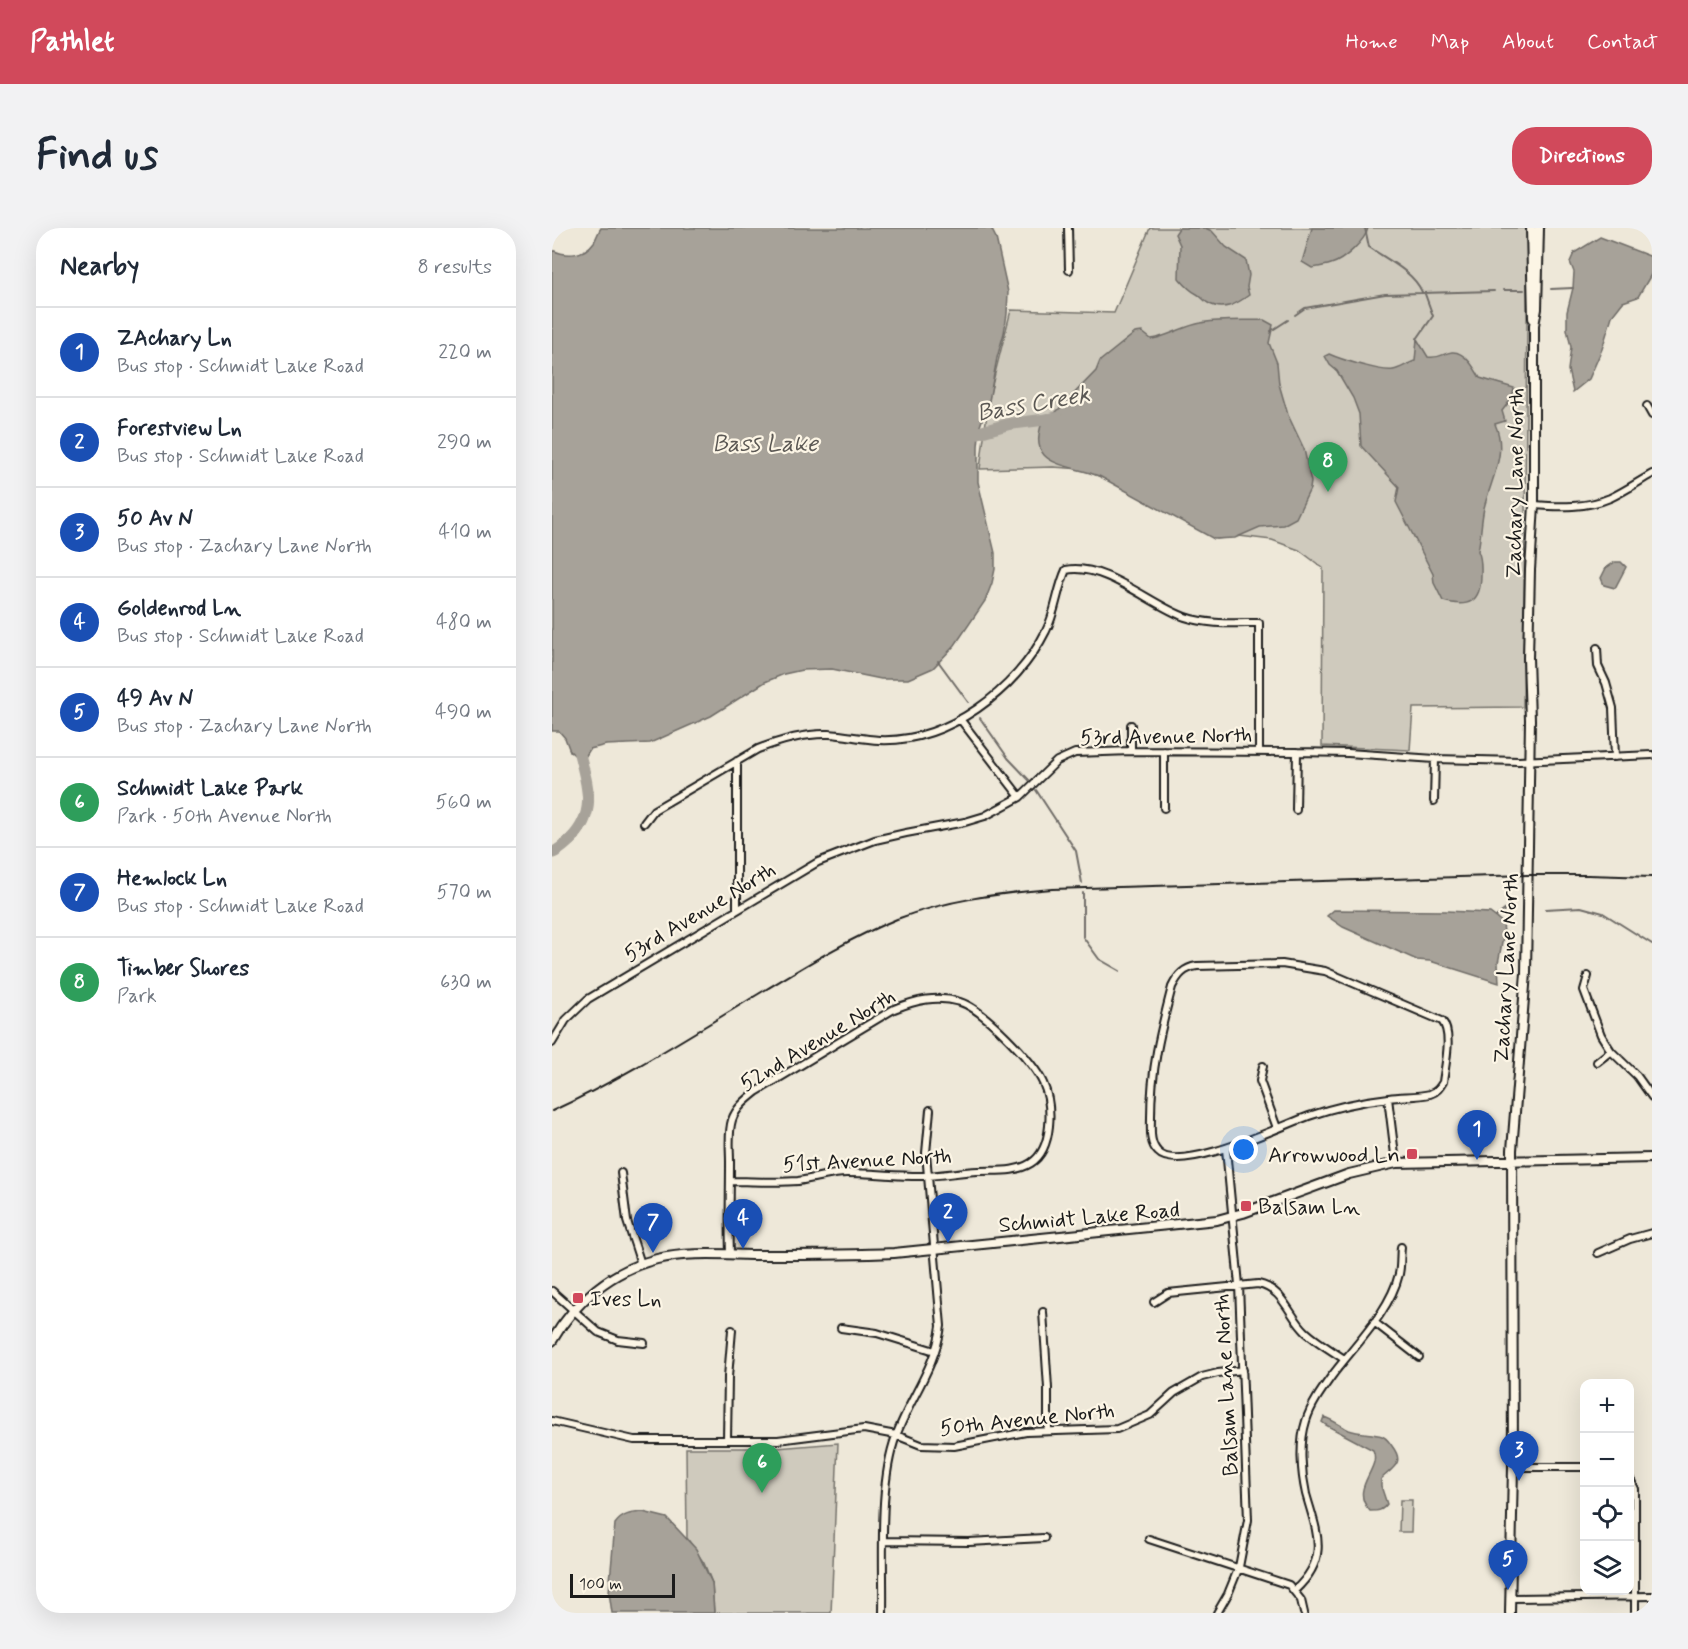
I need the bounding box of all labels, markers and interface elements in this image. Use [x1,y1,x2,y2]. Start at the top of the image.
text: Pathlet [30,24,114,61]
text: Home [1346,28,1398,56]
text: Map [1431,28,1469,56]
text: About [1502,28,1554,56]
text: Contact [1587,28,1658,56]
button: Directions [1512,127,1652,185]
text: Find us [36,129,158,184]
text: Nearby [60,250,139,284]
text: 8 results [418,254,492,281]
text: ZAchary Ln [117,325,232,353]
text: 1 [75,339,84,366]
text: 220 m [438,339,492,366]
text: Bus stop · Schmidt Lake Road [117,353,364,380]
water label: Bass Creek [974,379,1092,430]
street label: Zachary Lane North [1500,387,1532,579]
text: Forestview Ln [117,415,242,443]
text: 2 [75,429,84,456]
text: 290 m [437,429,492,456]
water label: Bass Lake [712,429,819,460]
pin: 8 [1308,442,1348,492]
text: Bus stop · Schmidt Lake Road [117,443,364,470]
text: 50 Av N [117,505,194,533]
text: 3 [75,519,84,546]
text: 410 m [438,519,492,546]
text: Bus stop · Zachary Lane North [117,533,372,560]
text: Goldenrod Ln [117,595,241,623]
text: 4 [74,609,85,636]
text: 480 m [436,609,492,636]
text: Bus stop · Schmidt Lake Road [117,623,364,650]
text: 49 Av N [117,685,194,713]
text: 5 [74,699,86,726]
text: 490 m [435,699,492,726]
text: Bus stop · Zachary Lane North [117,713,372,740]
street label: 53rd Avenue North [1080,721,1252,753]
text: Schmidt Lake Park [117,775,303,803]
text: 6 [74,789,85,816]
text: 560 m [436,789,492,816]
text: Park · 50th Avenue North [117,803,332,830]
street label: 53rd Avenue North [619,856,781,969]
text: Hemlock Ln [117,865,227,893]
street label: Zachary Lane North [1488,872,1526,1064]
text: 7 [73,879,86,906]
text: 570 m [437,879,492,906]
text: Bus stop · Schmidt Lake Road [117,893,364,920]
text: Timber Shores [117,955,249,983]
text: 8 [74,969,85,996]
text: 630 m [440,969,492,996]
text: Park [117,983,157,1010]
street label: 52nd Avenue North [735,983,901,1098]
pin: 1 [1458,1110,1496,1160]
your location [1229,1135,1258,1164]
place label: Arrowwood Ln [1268,1142,1400,1170]
street label: 51st Avenue North [782,1143,952,1179]
marker: Arrowwood Ln [1405,1147,1419,1161]
pin: 2 [928,1194,968,1243]
place label: Balsam Ln [1258,1194,1360,1222]
street label: Schmidt Lake Road [997,1196,1181,1240]
marker: Balsam Ln [1239,1199,1253,1213]
pin: 4 [724,1200,762,1249]
pin: 7 [634,1204,672,1253]
place label: Ives Ln [590,1286,662,1314]
marker: Ives Ln [571,1291,585,1305]
street label: Balsam Lane North [1208,1293,1246,1477]
map controls [1580,1379,1634,1595]
button: + [1580,1379,1634,1433]
street label: 50th Avenue North [938,1397,1116,1443]
pin: 3 [1500,1432,1538,1481]
button: − [1580,1433,1634,1487]
pin: 6 [742,1444,782,1493]
button: locate [1580,1487,1634,1541]
pin: 5 [1488,1540,1528,1590]
button: layers [1580,1541,1634,1595]
scale bar [570,1571,675,1598]
text: 100 m [579,1574,622,1595]

